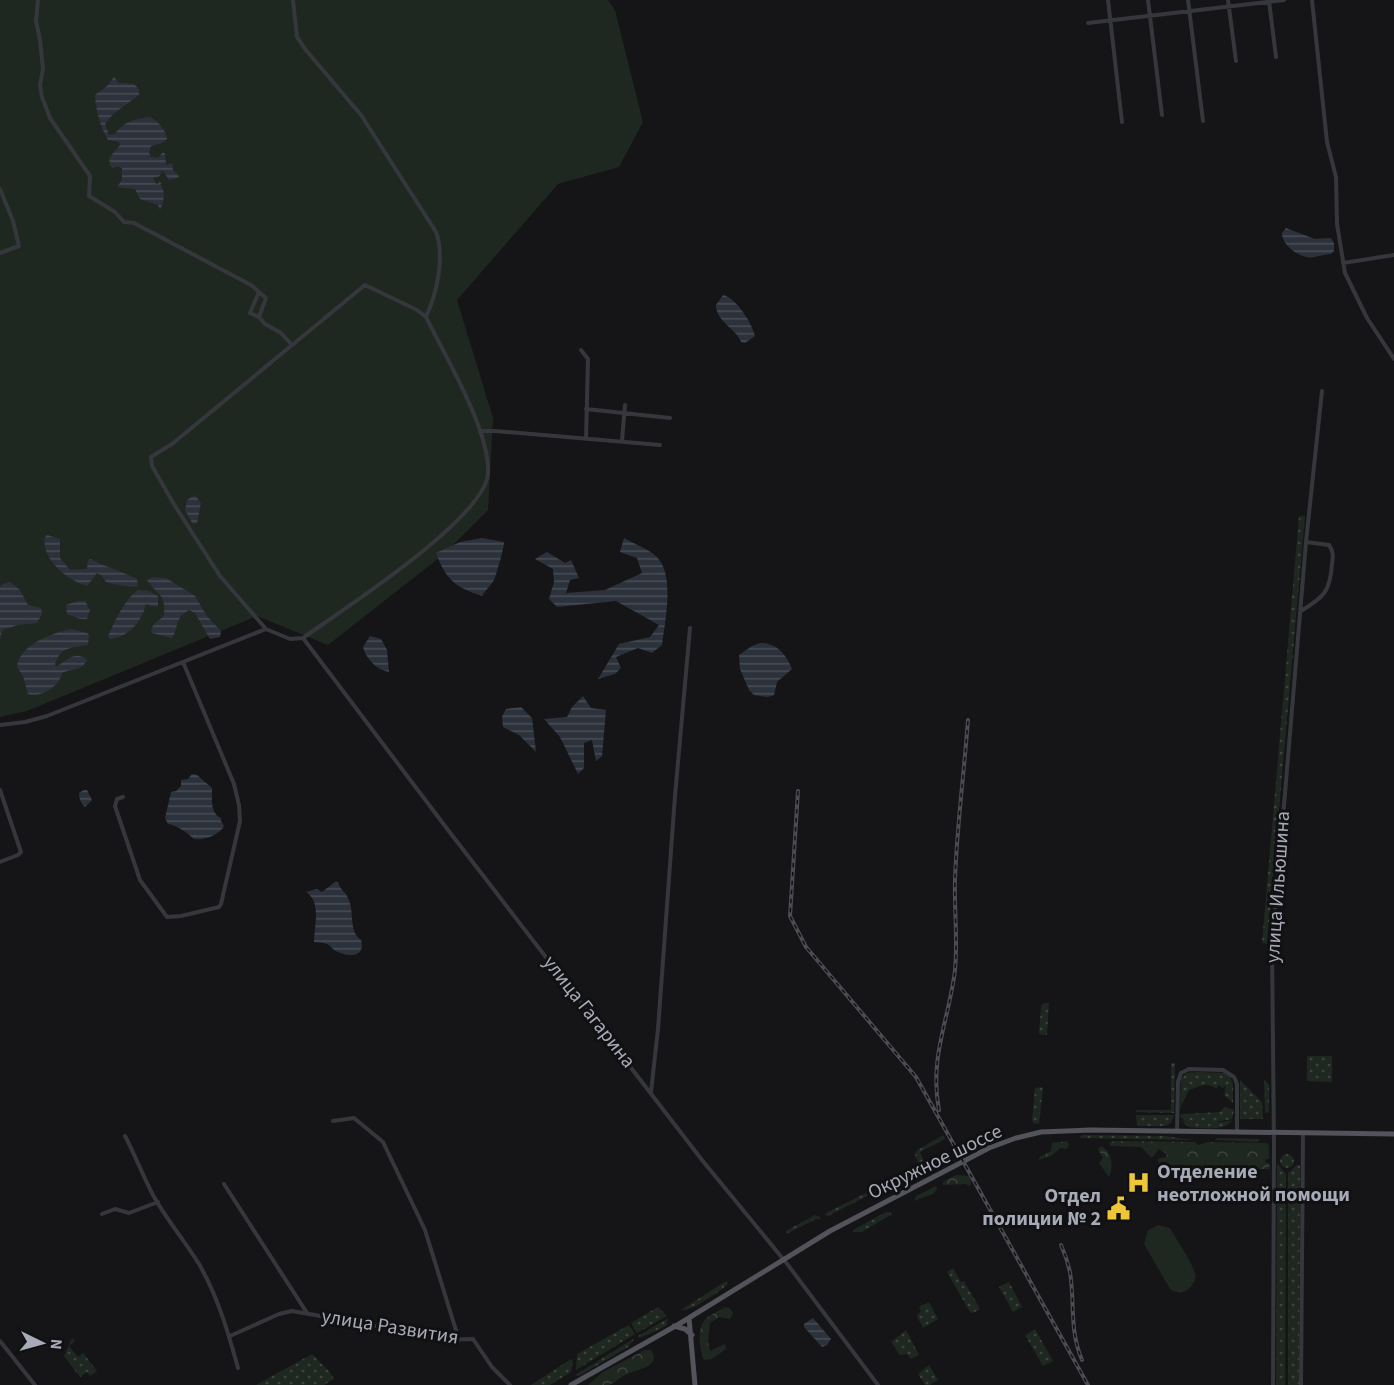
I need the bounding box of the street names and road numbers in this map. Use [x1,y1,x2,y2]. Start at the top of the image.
street label: улица Ильюшина [1259,810,1297,964]
street label: улица Гагарина [536,950,642,1074]
street label: Окружное шоссе [863,1117,1007,1207]
street label: улица Развития [319,1302,461,1352]

